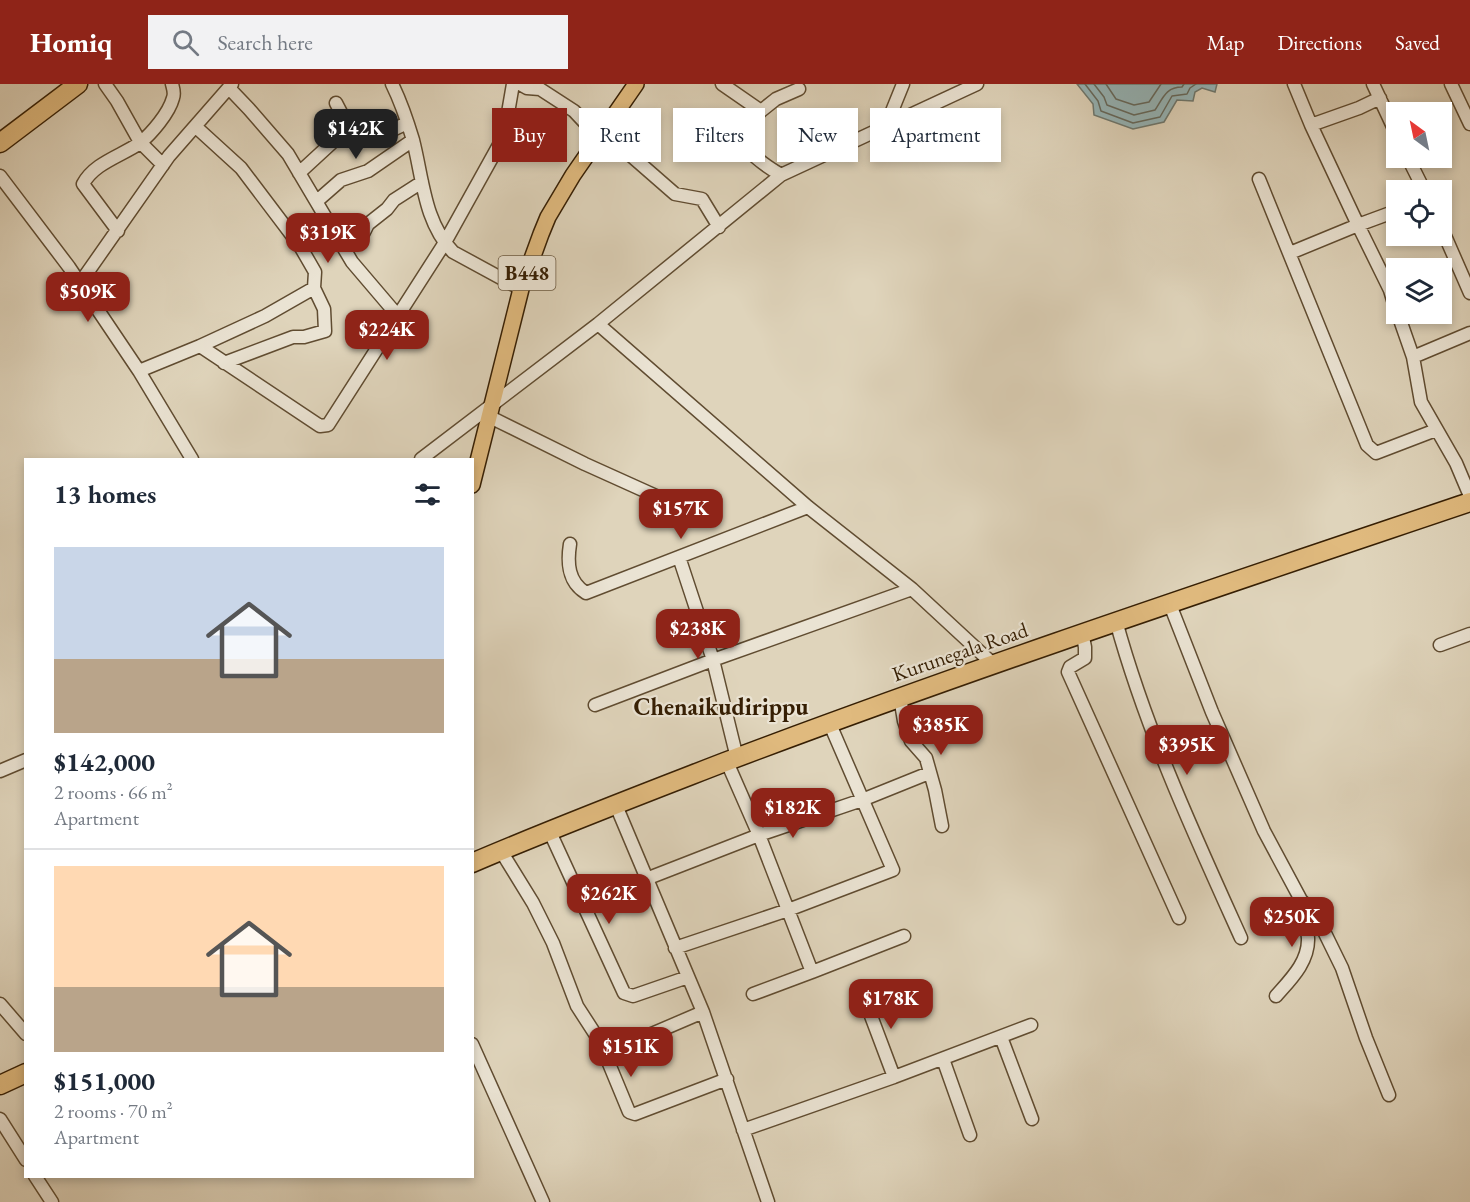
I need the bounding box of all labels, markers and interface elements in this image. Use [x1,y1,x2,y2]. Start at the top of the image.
search box [148,15,568,69]
text: Homiq [30,24,112,60]
icon: search [169,26,202,59]
text: Search here [217,28,313,57]
text: Map [1207,29,1244,56]
text: Directions [1277,29,1362,56]
text: Saved [1395,29,1440,56]
north arrow [1386,102,1452,168]
map controls [1386,102,1452,324]
chip: Buy [492,108,567,162]
chip: Rent [579,108,661,162]
chip: Filters [673,108,765,162]
chip: New [777,108,858,162]
chip: Apartment [870,108,1001,162]
pin: $142K [314,109,398,160]
text: $142K [328,115,384,141]
button: locate [1386,180,1452,246]
pin: $319K [286,213,370,264]
text: $319K [300,219,356,245]
road number: B448 [498,256,556,290]
button: layers [1386,258,1452,324]
pin: $509K [46,272,130,323]
text: $509K [60,278,116,304]
pin: $224K [345,310,429,361]
text: $224K [359,316,415,342]
text: 13 homes [54,477,156,511]
icon: filters [411,478,444,511]
pin: $157K [639,489,723,540]
text: $157K [653,495,709,521]
icon: home [195,586,303,694]
pin: $238K [656,609,740,660]
text: $238K [670,615,726,641]
street label: Kurunegala Road [888,616,1032,687]
district label: Chenaikudirippu [634,691,809,722]
pin: $385K [899,705,983,756]
text: $385K [913,711,969,737]
pin: $395K [1145,725,1229,776]
text: $395K [1159,731,1215,757]
text: $142,000 [54,745,155,779]
text: 2 rooms · 66 m² [54,779,173,805]
pin: $182K [751,788,835,839]
text: $182K [765,794,821,820]
text: Apartment [54,805,139,831]
pin: $262K [567,874,651,925]
text: $262K [581,880,637,906]
pin: $250K [1250,897,1334,948]
text: $250K [1264,903,1320,929]
icon: home [195,905,303,1013]
pin: $178K [849,979,933,1030]
text: $178K [863,985,919,1011]
pin: $151K [589,1027,673,1078]
text: $151K [603,1033,659,1059]
text: $151,000 [54,1064,155,1098]
text: 2 rooms · 70 m² [54,1098,173,1124]
text: Apartment [54,1124,139,1150]

